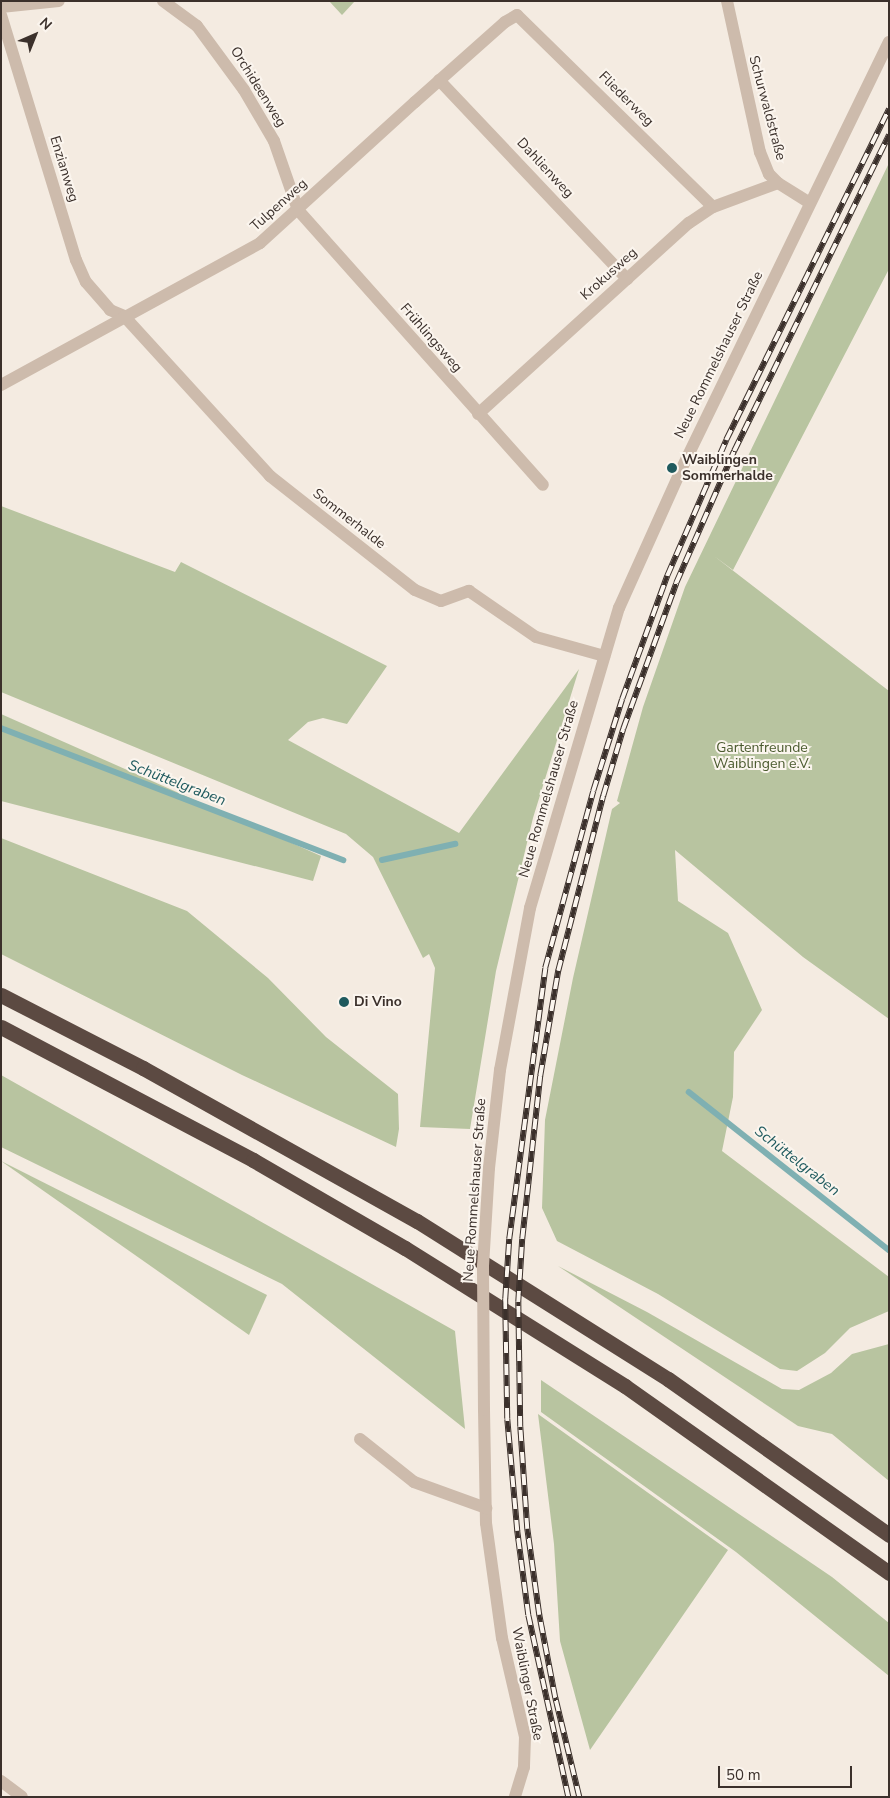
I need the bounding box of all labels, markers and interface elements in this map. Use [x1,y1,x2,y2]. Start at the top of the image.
north arrow [10,10,60,60]
text: N [35,13,56,34]
street label: Orchideenweg [227,44,289,130]
street label: Schurwaldstraße [745,54,789,162]
street label: Fliederweg [595,68,657,130]
street label: Enzianweg [46,134,82,204]
street label: Dahlienweg [513,135,577,201]
street label: Tulpenweg [247,175,311,235]
street label: Krokusweg [577,244,641,304]
street label: Neue Rommelshauser Straße [671,269,767,441]
street label: Frühlingsweg [397,300,465,376]
place label: Waiblingen Sommerhalde [682,452,773,484]
marker: Waiblingen Sommerhalde [666,462,678,474]
street label: Sommerhalde [309,485,389,553]
street label: Neue Rommelshauser Straße [516,698,582,880]
park label: Gartenfreunde Waiblingen e.V. [713,740,811,772]
water label: Schüttelgraben [126,756,228,810]
place label: Di Vino [354,994,402,1010]
marker: Di Vino [338,996,350,1008]
street label: Neue Rommelshauser Straße [460,1098,490,1282]
water label: Schüttelgraben [751,1122,843,1200]
street label: Waiblinger Straße [508,1626,546,1742]
scale bar [720,1756,854,1788]
text: 50 m [726,1765,761,1785]

